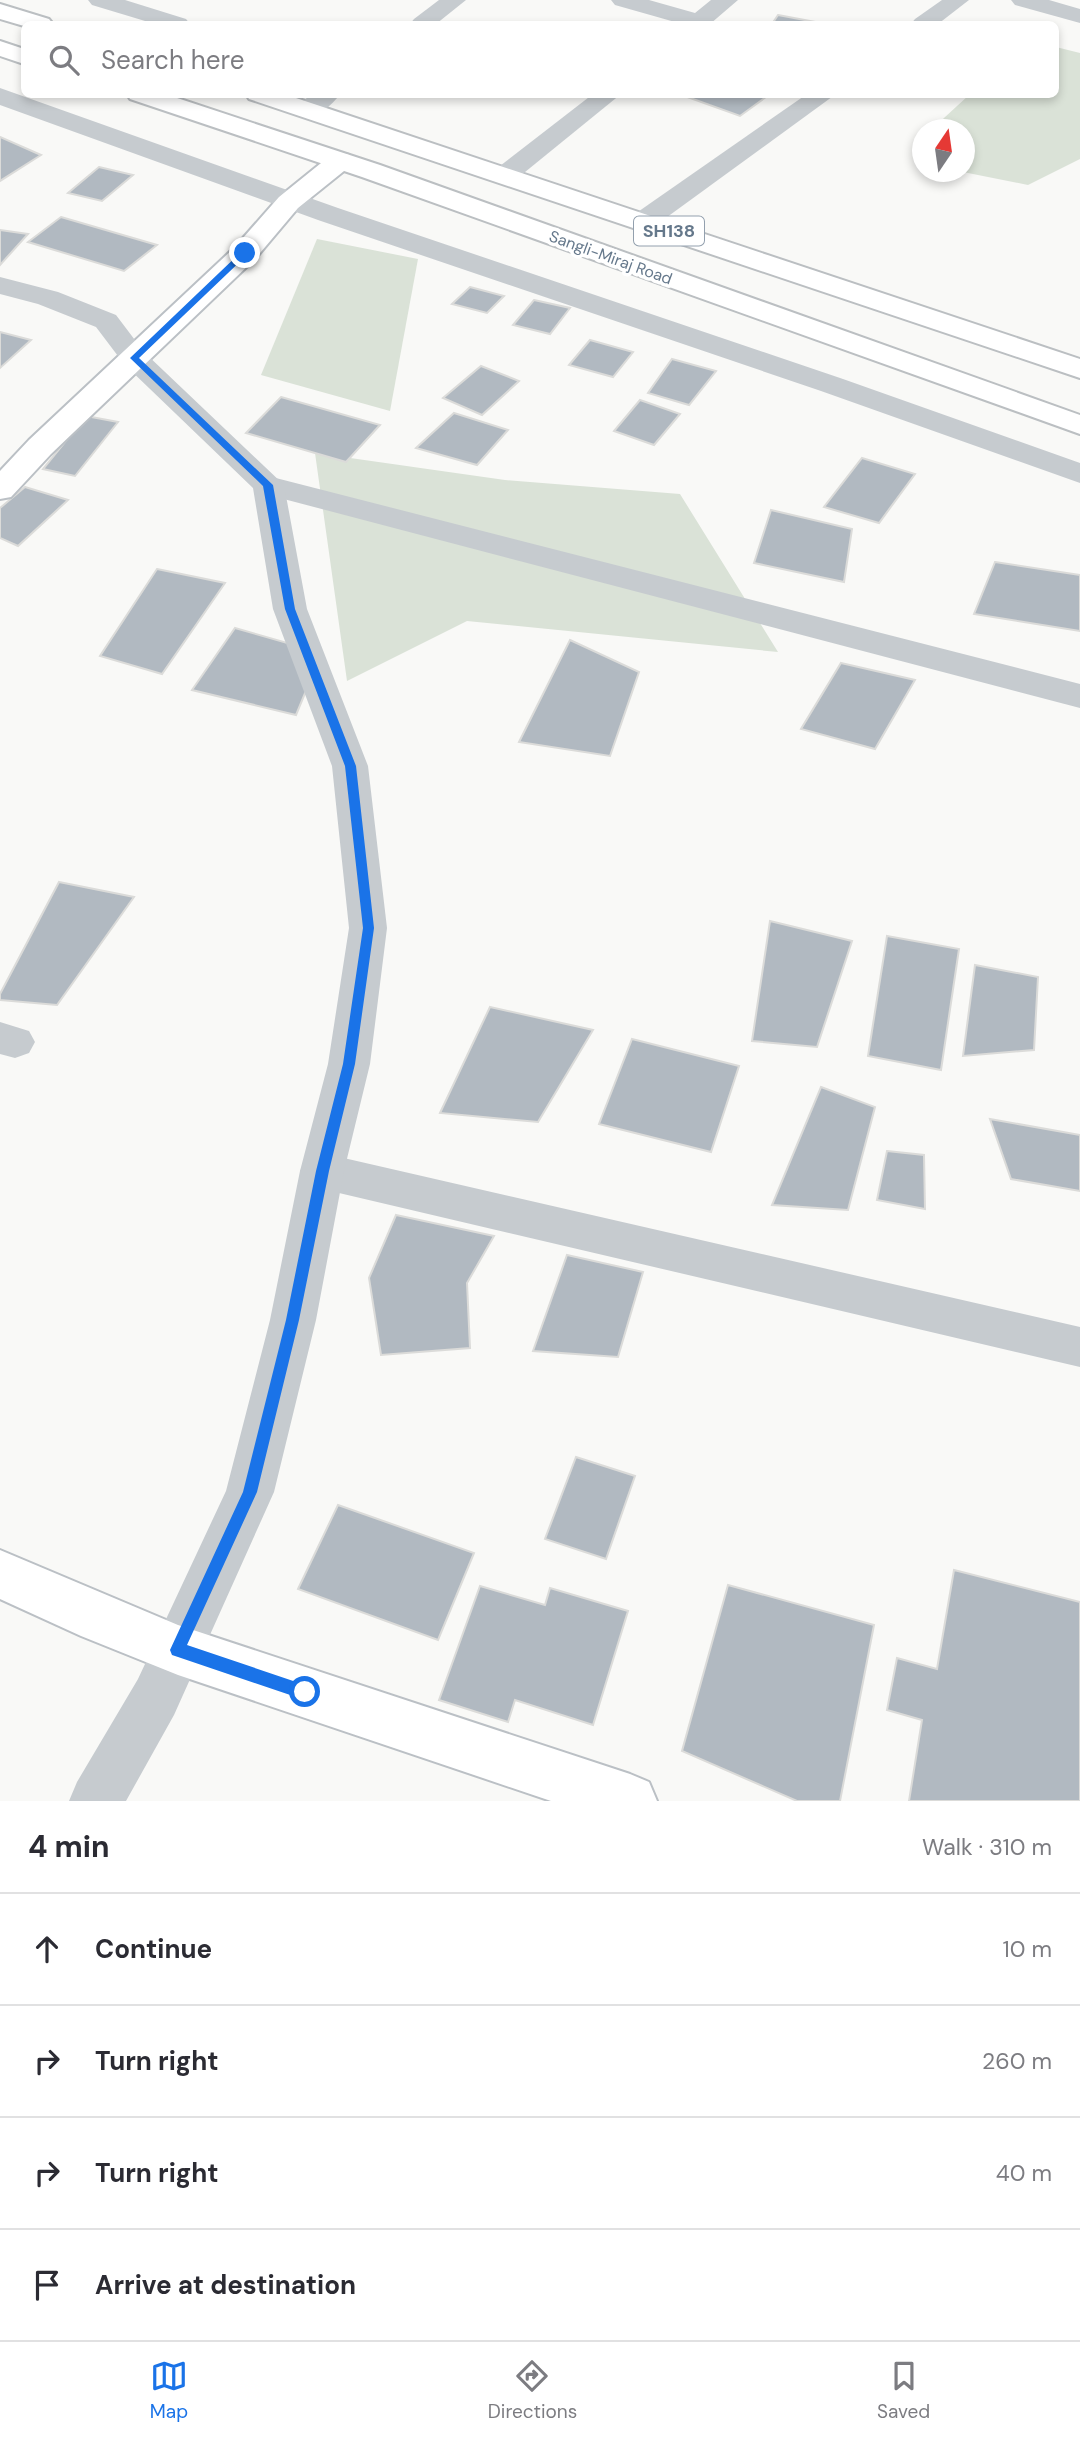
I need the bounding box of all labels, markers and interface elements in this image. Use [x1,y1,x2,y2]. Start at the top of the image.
search box [21,21,1059,98]
icon: search [45,41,83,79]
text: Search here [101,43,244,77]
north arrow [912,119,975,182]
road number: SH138 [634,216,704,246]
street label: Sangli-Miraj Road [546,225,675,289]
route end [229,237,260,268]
route start [289,1676,320,1707]
text: 4 min [28,1827,110,1866]
text: Walk · 310 m [922,1832,1052,1862]
icon: ahead [28,1930,66,1968]
text: Continue [95,1932,212,1966]
text: 10 m [1002,1934,1052,1964]
icon: right [28,2042,66,2080]
text: Turn right [95,2044,219,2078]
text: 260 m [982,2046,1052,2076]
icon: right [28,2154,66,2192]
text: Turn right [95,2156,219,2190]
text: 40 m [996,2158,1052,2188]
icon: arrive [28,2266,66,2304]
text: Arrive at destination [95,2268,356,2302]
tab: Map [150,2357,188,2424]
tab: Directions [488,2357,577,2424]
tab: Saved [877,2357,930,2424]

